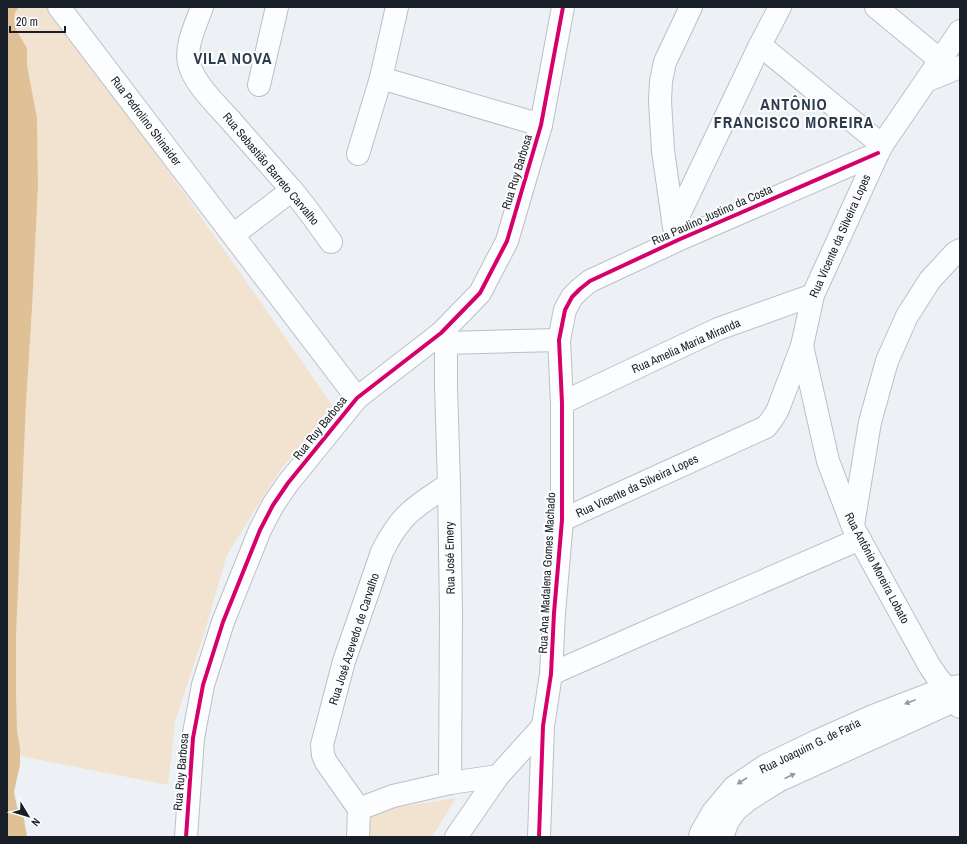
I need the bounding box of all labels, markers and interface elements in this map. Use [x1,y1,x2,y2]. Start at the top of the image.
scale bar [10,8,65,34]
text: 20 m [16,14,38,30]
district label: VILA NOVA [193,47,273,69]
street label: Rua Pedrolino Shinaider [107,73,185,170]
district label: ANTÔNIO FRANCISCO MOREIRA [714,93,874,133]
street label: Rua Sebastião Barreto Carvalho [219,109,323,229]
street label: Rua Ruy Barbosa [498,132,536,211]
street label: Rua Vicente da Silveira Lopes [806,172,874,300]
street label: Rua Paulino Justino da Costa [649,181,775,249]
street label: Rua Amelia Maria Miranda [629,315,743,377]
street label: Rua Ruy Barbosa [289,392,351,463]
street label: Rua Vicente da Silveira Lopes [573,451,701,521]
street label: Rua Ana Madalena Gomes Machado [535,492,559,654]
street label: Rua Antônio Moreira Lobato [841,510,913,626]
street label: Rua José Emery [441,521,459,595]
street label: Rua José Azevedo de Carvalho [325,571,383,707]
one-way arrow [903,699,915,705]
street label: Rua Joaquim G. de Faria [757,714,864,777]
street label: Rua Ruy Barbosa [170,732,192,811]
one-way arrow [785,772,797,778]
one-way arrow [737,777,747,785]
north arrow [8,796,48,836]
text: N [28,815,43,829]

